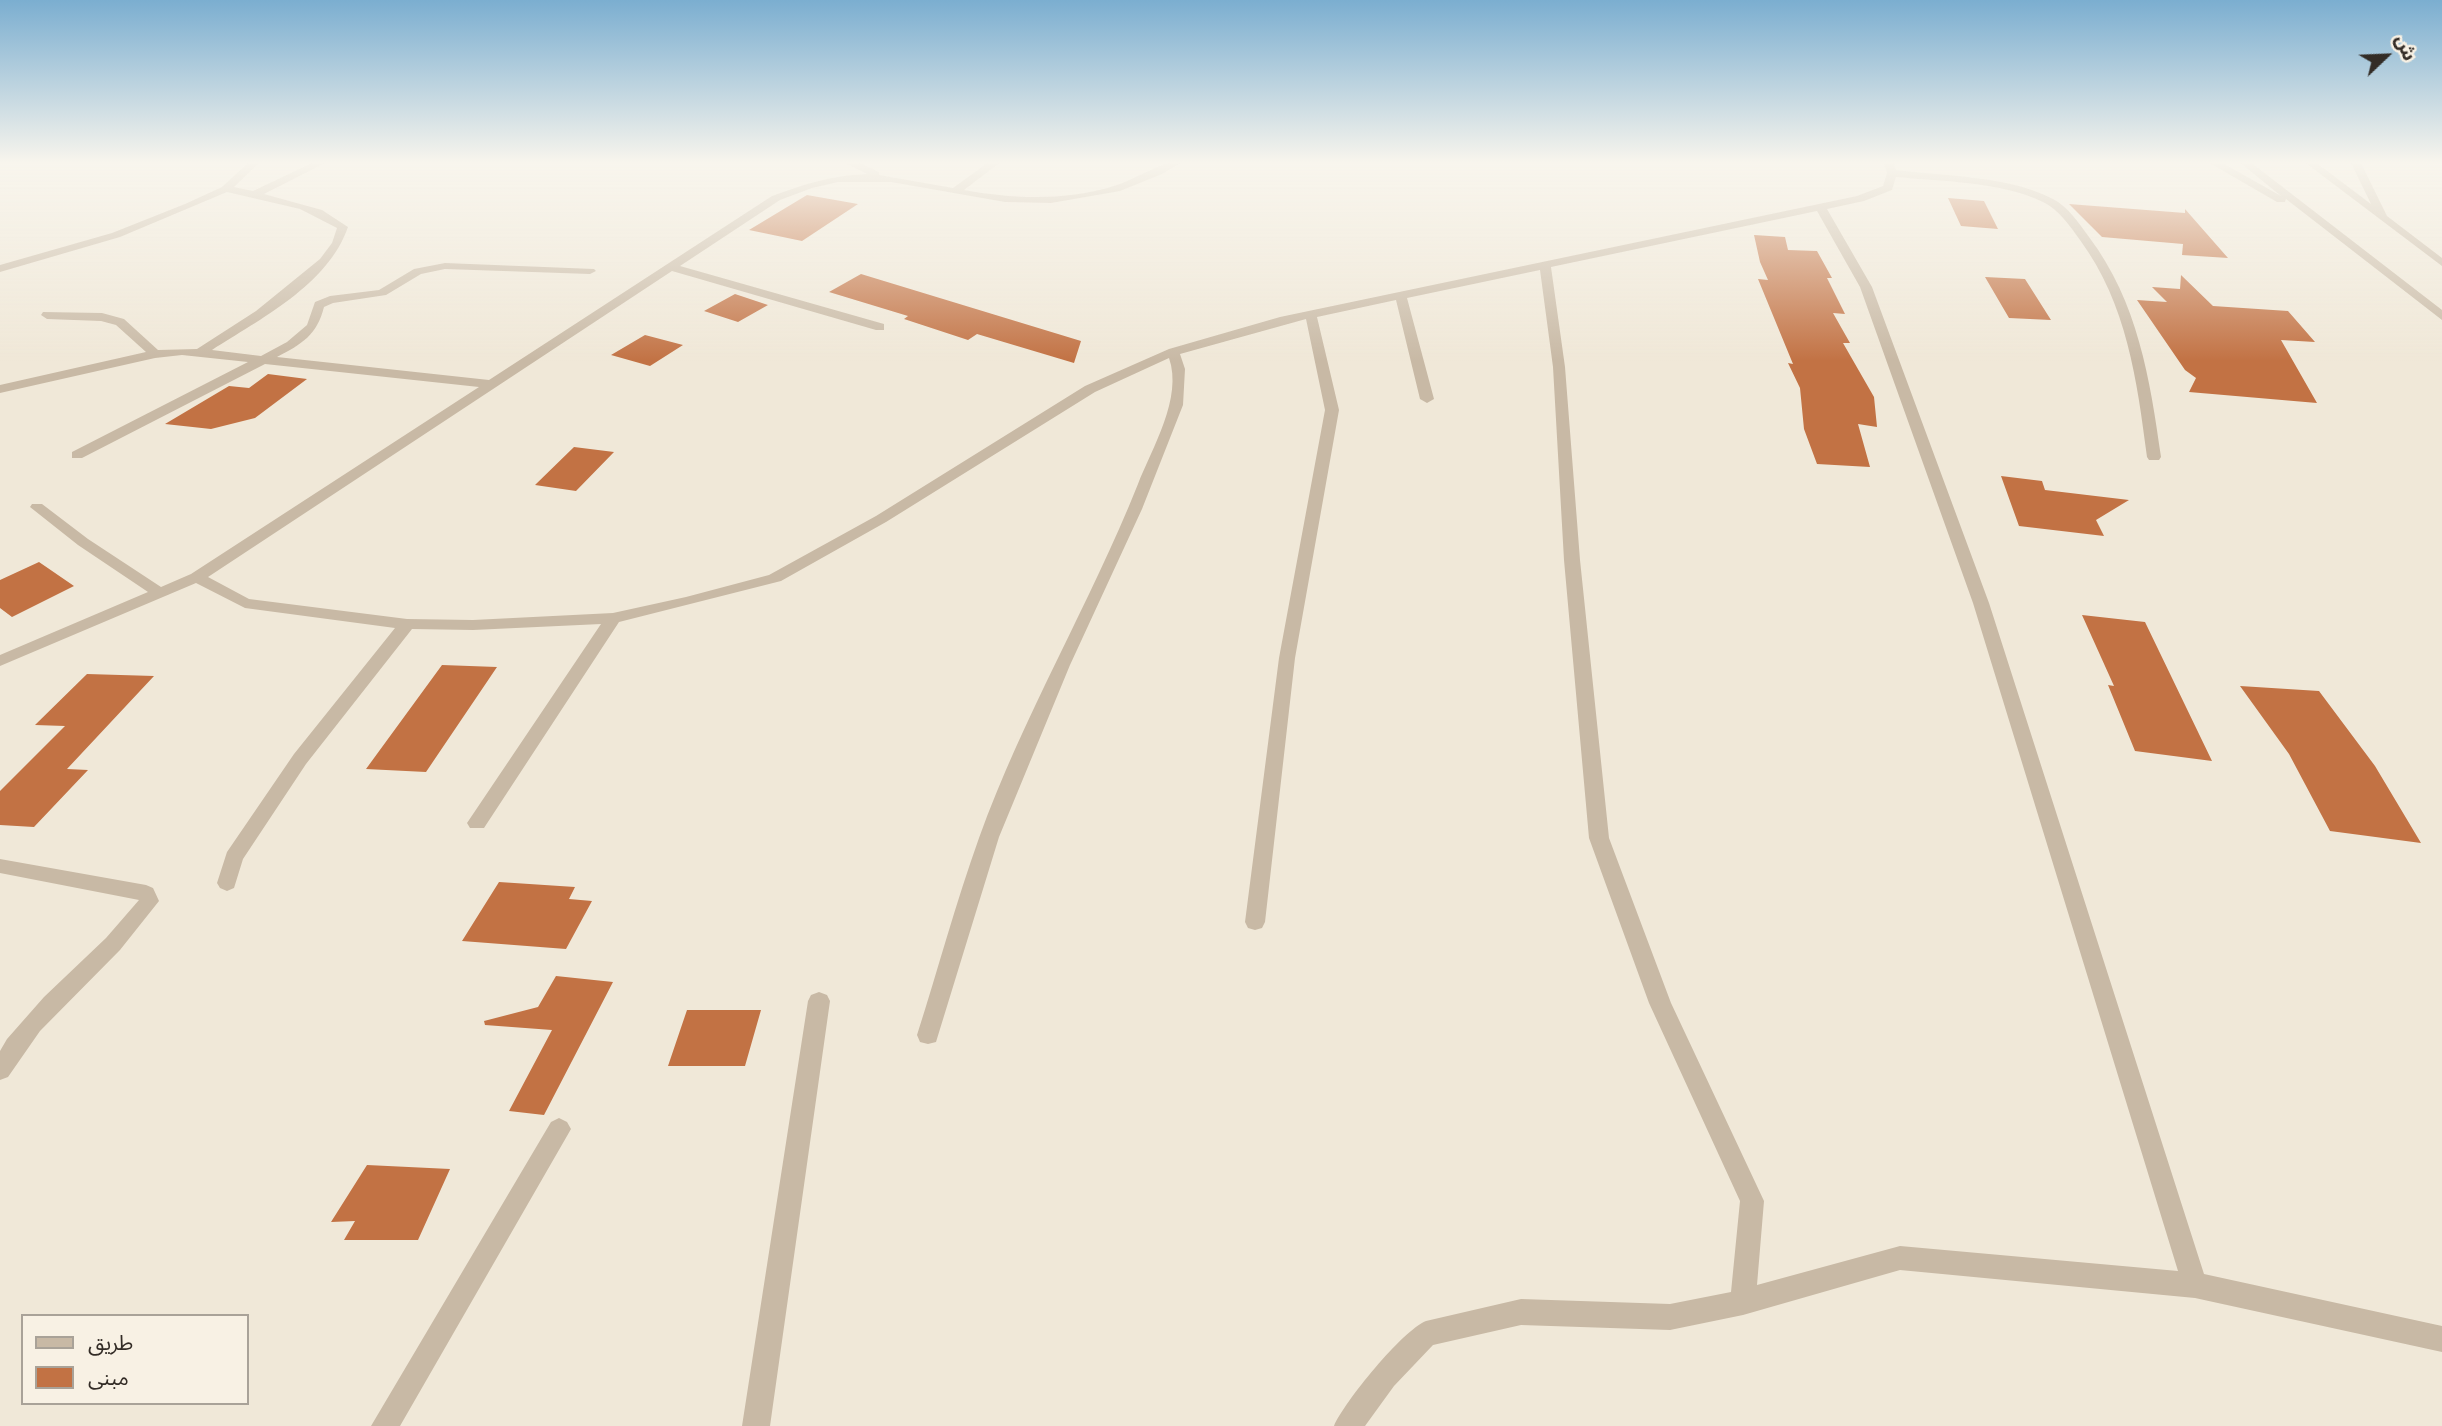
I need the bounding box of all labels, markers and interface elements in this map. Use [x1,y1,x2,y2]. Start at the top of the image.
north arrow [2351,21,2421,91]
text: ش [2388,30,2423,65]
legend [21,1314,248,1405]
text: طريق [88,1328,133,1357]
text: مبنى [88,1363,129,1392]

